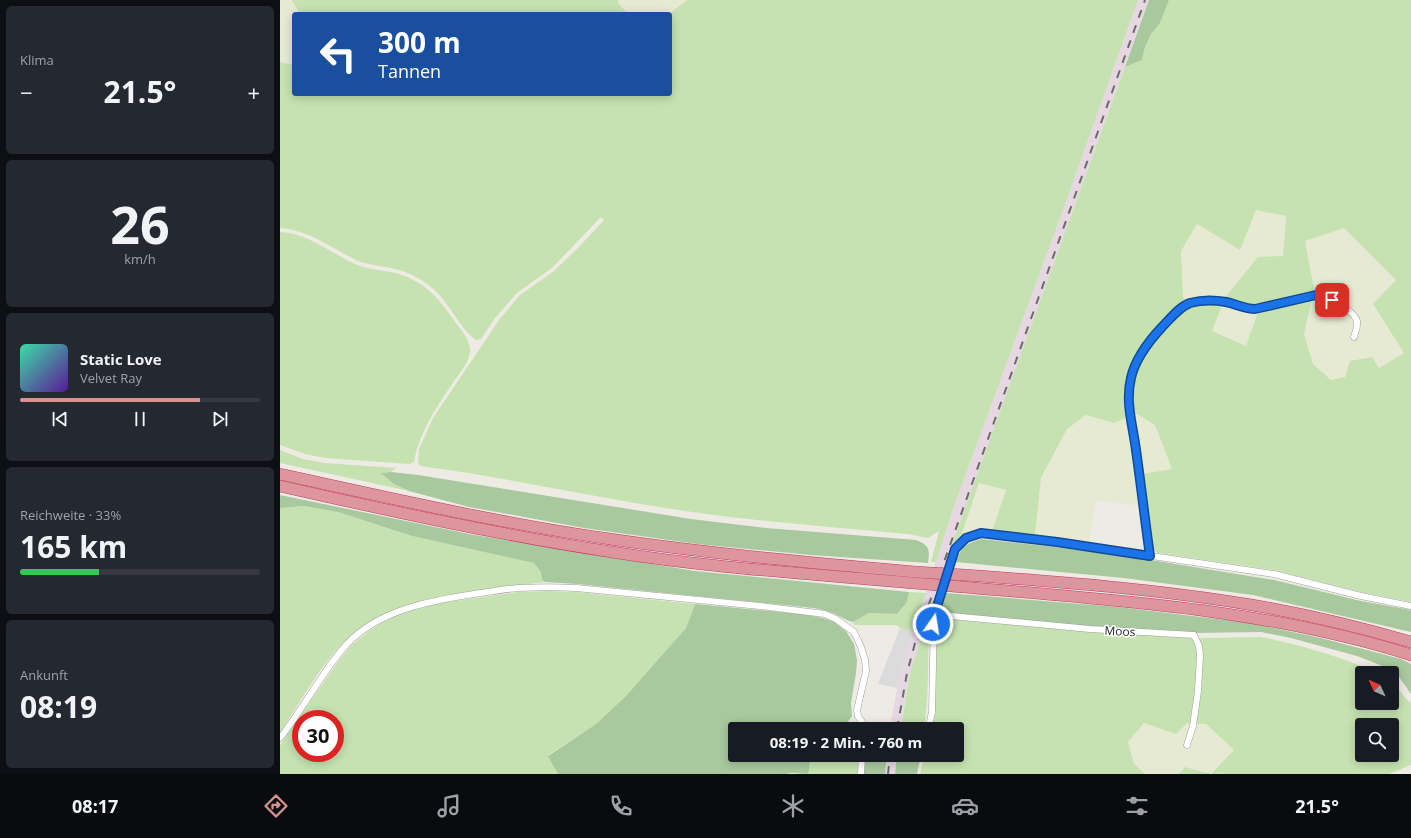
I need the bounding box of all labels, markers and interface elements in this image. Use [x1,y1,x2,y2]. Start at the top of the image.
text: 300 m [378,23,461,61]
icon: left [312,28,364,80]
text: Klima [20,51,54,69]
text: Tannen [378,59,441,83]
text: 21.5° [104,71,176,112]
text: − [20,77,33,107]
text: + [247,77,260,107]
text: 26 [110,188,170,259]
text: km/h [124,250,156,268]
pin [1315,283,1349,317]
icon: arrive [1321,289,1343,311]
text: Static Love [80,349,162,369]
text: Velvet Ray [80,369,142,387]
icon: previous [49,408,71,430]
icon: pause [129,408,151,430]
icon: next [209,408,231,430]
text: Reichweite · 33% [20,506,121,524]
text: 165 km [20,526,127,567]
position arrow [912,603,954,645]
street label: Moos [1104,622,1136,640]
text: Ankunft [20,666,68,684]
north arrow [1355,666,1399,710]
map controls [1355,666,1399,762]
text: 08:19 [20,686,97,727]
speed limit sign: 30 [292,710,344,762]
button: search [1355,718,1399,762]
text: 08:19 · 2 Min. · 760 m [770,732,922,752]
icon: directions [262,792,290,820]
icon: music [435,792,463,820]
icon: phone [607,792,635,820]
icon: climate [779,792,807,820]
icon: car [951,792,979,820]
icon: filters [1123,792,1151,820]
text: 08:17 [72,794,118,818]
text: 21.5° [1295,794,1339,818]

